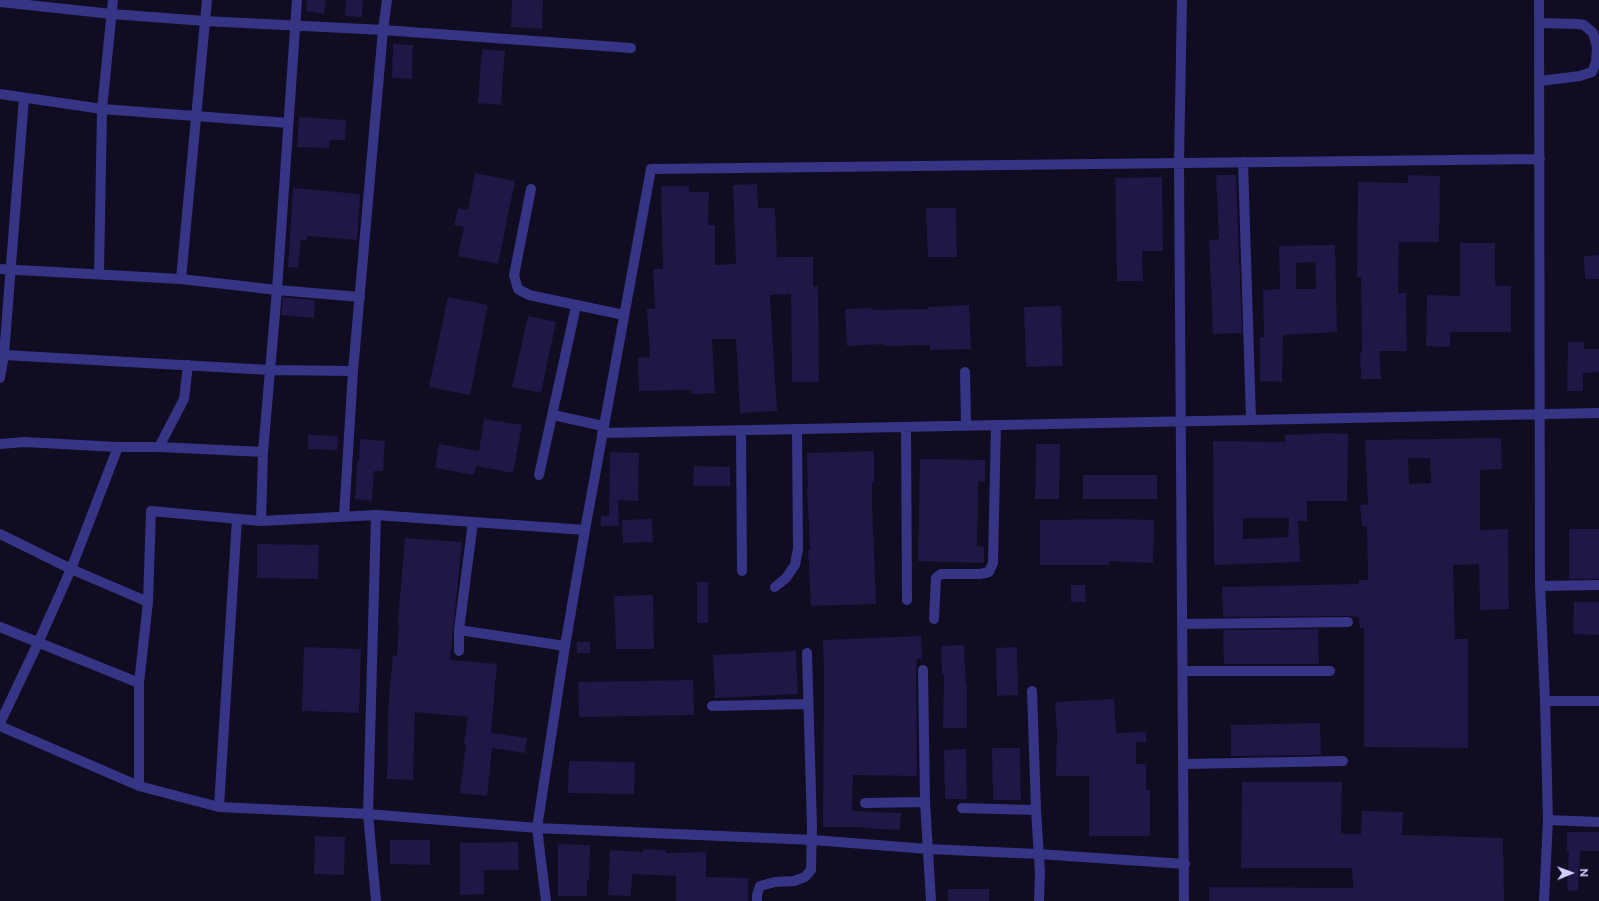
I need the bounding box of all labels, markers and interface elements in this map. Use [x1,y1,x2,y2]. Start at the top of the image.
north arrow [1551,853,1591,893]
text: N [1577,868,1590,877]

